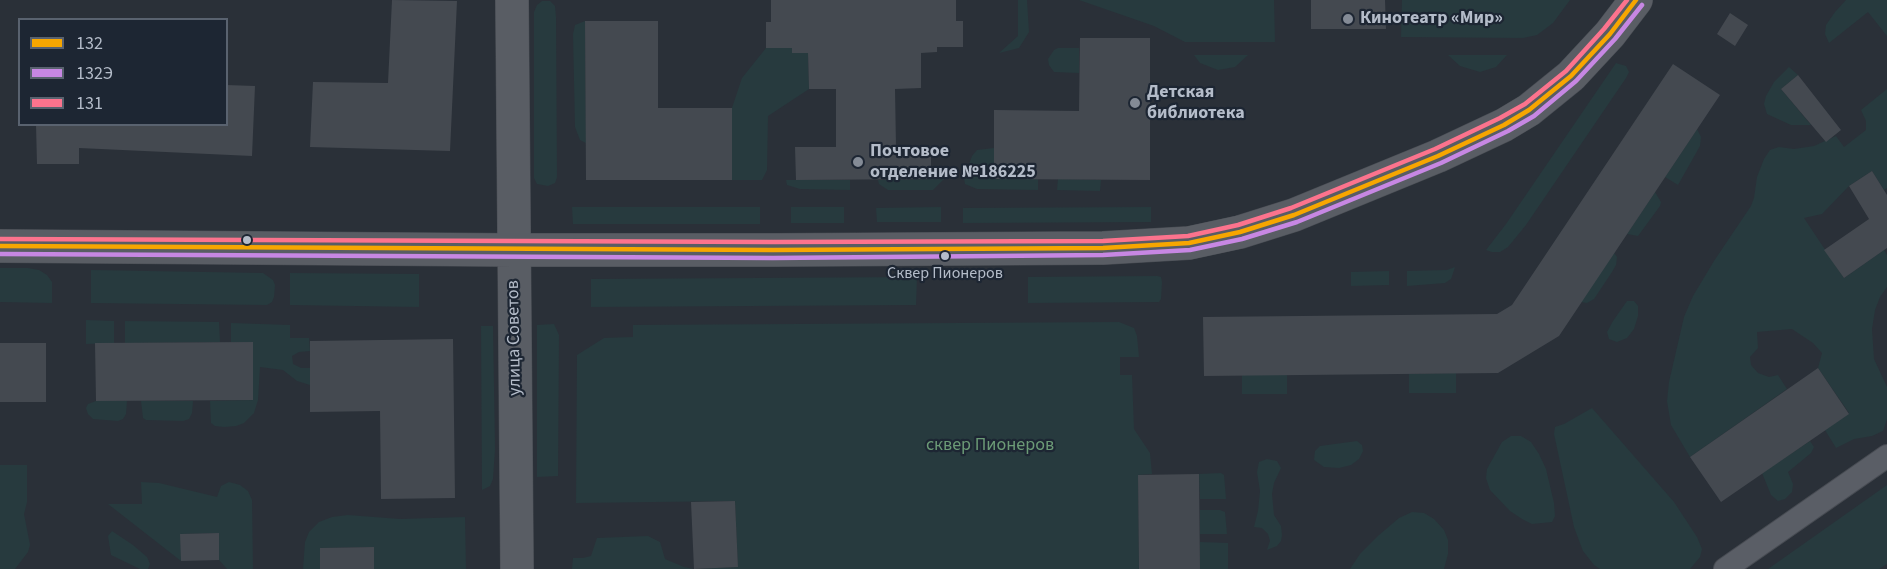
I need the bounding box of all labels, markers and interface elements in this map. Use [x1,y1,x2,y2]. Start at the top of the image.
place label: Кинотеатр «Мир» [1360,8,1503,30]
marker: Кинотеатр «Мир» [1341,12,1355,26]
legend [18,18,228,126]
text: 132 [76,31,103,56]
text: 132Э [76,61,113,86]
place label: Детская библиотека [1147,82,1245,124]
text: 131 [76,91,103,116]
marker: Детская библиотека [1128,96,1142,110]
place label: Почтовое отделение №186225 [870,141,1036,184]
marker: Почтовое отделение №186225 [851,155,865,169]
unlabelled marker [241,234,253,246]
marker: Сквер Пионеров [939,250,951,262]
place label: Сквер Пионеров [887,264,1003,284]
street label: улица Советов [503,280,527,396]
park label: сквер Пионеров [926,435,1054,457]

